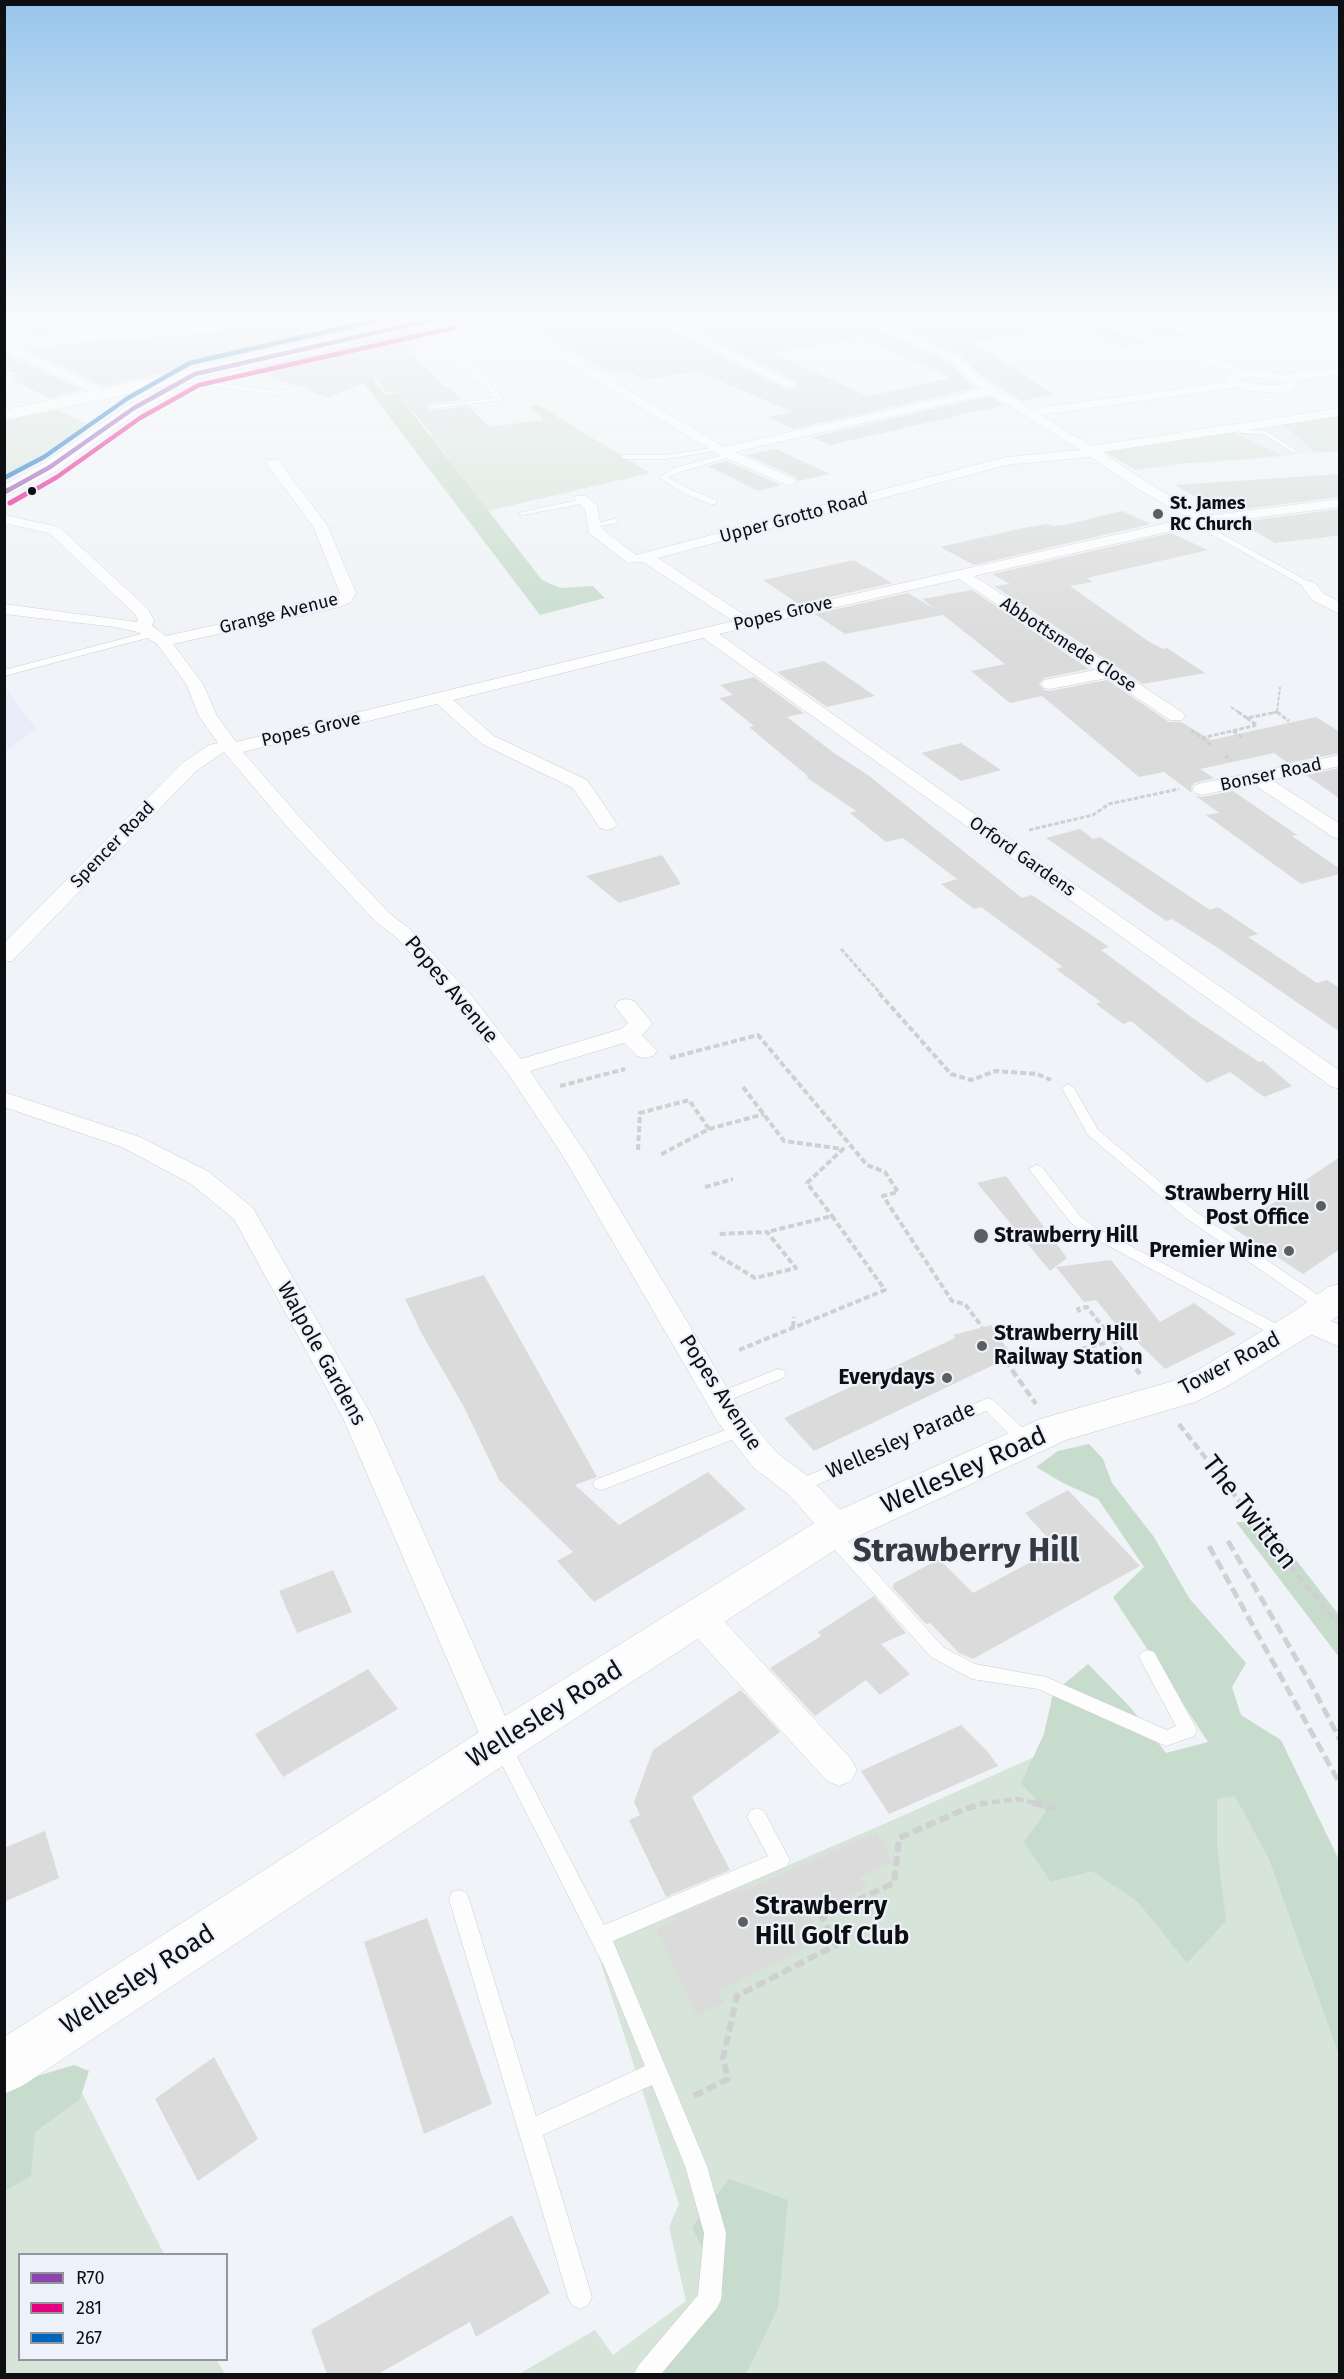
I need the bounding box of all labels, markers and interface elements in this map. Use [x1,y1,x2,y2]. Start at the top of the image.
unlabelled marker [26,485,38,497]
street label: Upper Grotto Road [717,488,871,548]
place label: St. James RC Church [1170,493,1252,536]
marker: St. James RC Church [1151,507,1165,521]
street label: Grange Avenue [217,589,341,639]
street label: Popes Grove [731,592,835,636]
street label: Abbottsmede Close [996,593,1140,697]
street label: Popes Grove [259,708,363,752]
street label: Bonser Road [1218,754,1324,796]
street label: Spencer Road [66,797,160,893]
street label: Orford Gardens [965,812,1079,902]
street label: Popes Avenue [399,931,503,1049]
place label: Strawberry Hill Post Office [1165,1181,1309,1231]
marker: Strawberry Hill Post Office [1314,1199,1328,1213]
place label: Strawberry Hill [994,1223,1138,1249]
marker: Strawberry Hill [972,1227,990,1245]
place label: Premier Wine [1149,1238,1277,1264]
marker: Premier Wine [1282,1244,1296,1258]
street label: Walpole Gardens [271,1278,371,1430]
place label: Strawberry Hill Railway Station [994,1321,1143,1371]
street label: Tower Road [1175,1327,1285,1401]
street label: Popes Avenue [673,1330,767,1456]
marker: Strawberry Hill Railway Station [975,1339,989,1353]
place label: Everydays [838,1365,935,1391]
marker: Everydays [940,1371,954,1385]
street label: Wellesley Parade [823,1397,979,1485]
street label: Wellesley Road [876,1421,1052,1521]
street label: The Twitten [1195,1450,1303,1576]
district label: Strawberry Hill [853,1532,1079,1572]
street label: Wellesley Road [461,1655,629,1775]
place label: Strawberry Hill Golf Club [755,1891,909,1952]
marker: Strawberry Hill Golf Club [736,1915,750,1929]
street label: Wellesley Road [55,1918,221,2042]
legend [18,2253,228,2361]
text: R70 [76,2267,104,2289]
text: 281 [76,2297,102,2319]
text: 267 [76,2327,102,2349]

